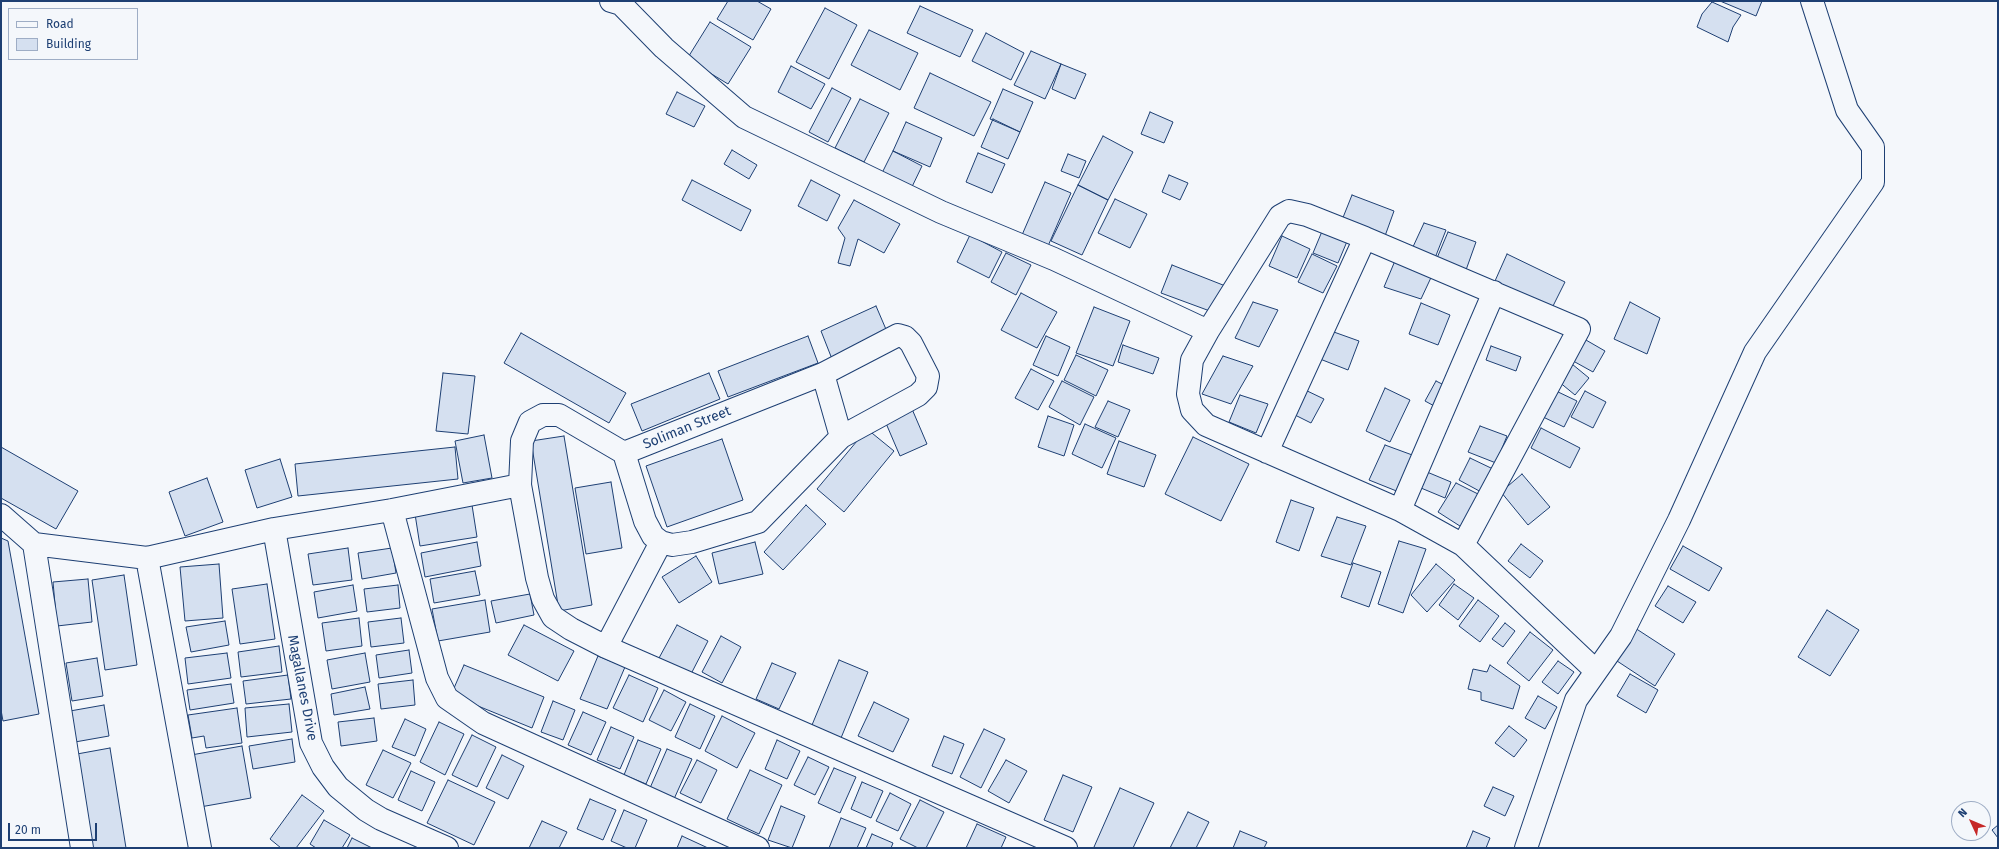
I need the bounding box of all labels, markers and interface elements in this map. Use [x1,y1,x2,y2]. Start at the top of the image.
legend [8,8,138,60]
text: Road [46,17,74,31]
text: Building [46,37,91,51]
street label: Soliman Street [641,403,733,453]
street label: Magallanes Drive [283,634,321,742]
north arrow [1951,801,1991,841]
text: N [1956,806,1970,820]
scale bar [10,815,99,841]
text: 20 m [15,823,41,837]

